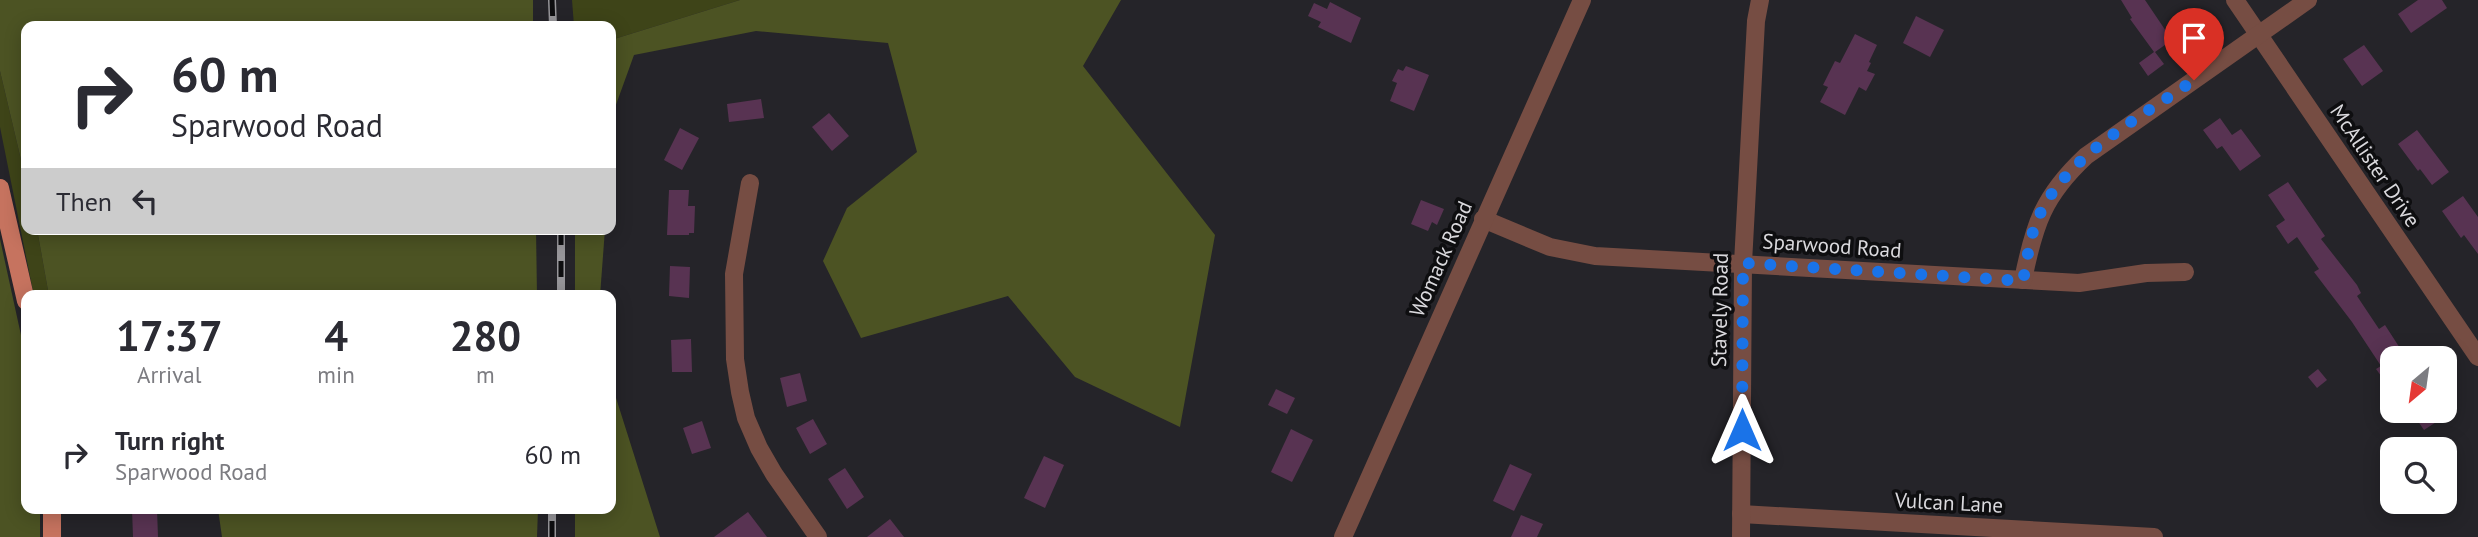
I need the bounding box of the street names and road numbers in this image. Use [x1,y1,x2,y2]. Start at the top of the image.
street label: McAllister Drive [2324,99,2426,232]
street label: Womack Road [1403,197,1478,321]
street label: Sparwood Road [1762,227,1902,264]
street label: Stavely Road [1705,253,1734,367]
street label: Vulcan Lane [1893,486,2004,519]

